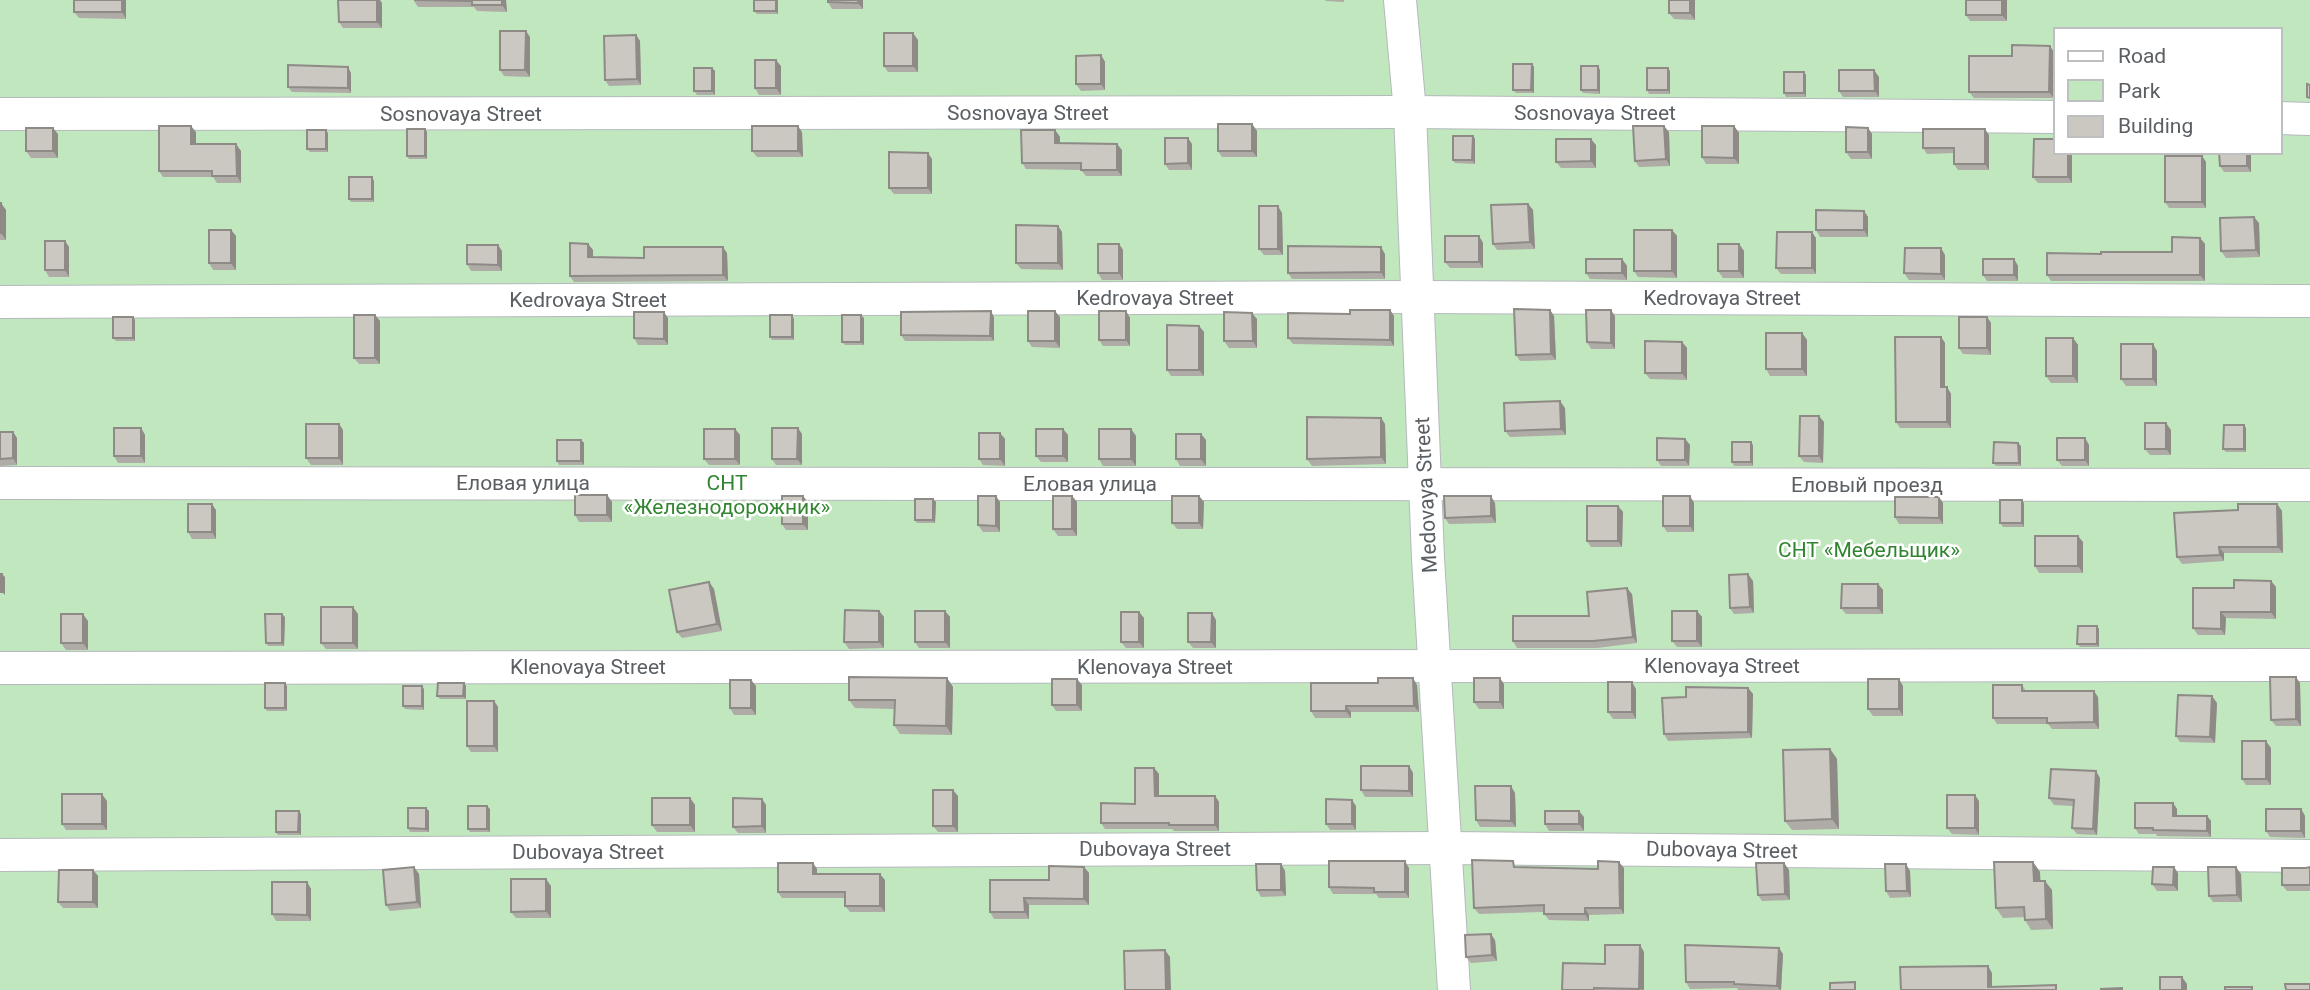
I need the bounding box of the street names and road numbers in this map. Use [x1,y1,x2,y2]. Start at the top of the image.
street label: Sosnovaya Street [947,101,1109,125]
street label: Sosnovaya Street [1514,101,1676,125]
street label: Sosnovaya Street [380,102,542,126]
street label: Kedrovaya Street [1076,286,1234,310]
street label: Kedrovaya Street [1643,286,1801,310]
street label: Kedrovaya Street [509,288,667,312]
street label: Medovaya Street [1410,416,1442,574]
street label: Еловая улица [456,471,590,495]
street label: Еловая улица [1023,472,1157,496]
street label: Еловый проезд [1791,473,1943,497]
street label: Klenovaya Street [1644,654,1800,678]
street label: Klenovaya Street [510,655,666,679]
street label: Klenovaya Street [1077,655,1233,679]
street label: Dubovaya Street [1079,837,1231,861]
street label: Dubovaya Street [1646,837,1798,863]
street label: Dubovaya Street [512,840,664,864]

